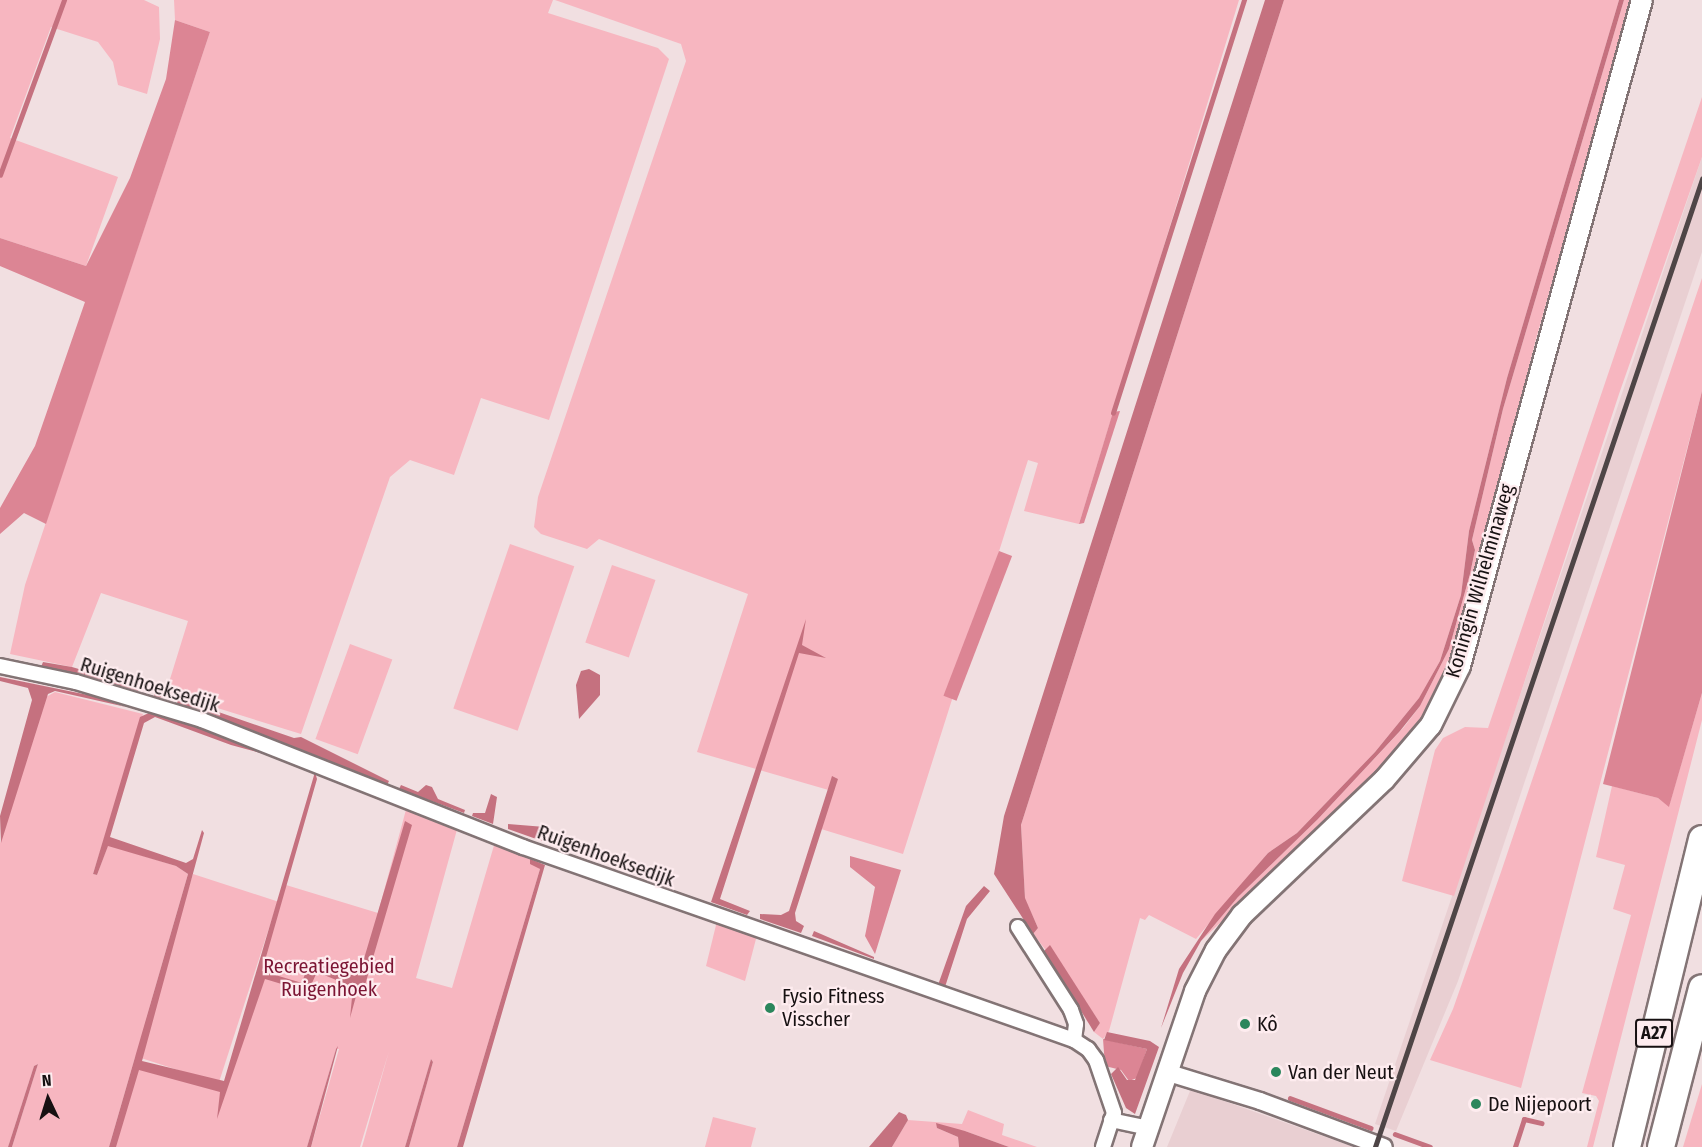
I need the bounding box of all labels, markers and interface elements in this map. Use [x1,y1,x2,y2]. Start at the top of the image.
street label: Koningin Wilhelminaweg [1441,481,1519,681]
street label: Ruigenhoeksedijk [77,652,223,718]
street label: Ruigenhoeksedijk [534,820,678,892]
park label: Recreatiegebied Ruigenhoek [263,955,395,1002]
place label: Fysio Fitness Visscher [782,984,885,1031]
marker: Fysio Fitness Visscher [763,1001,777,1015]
place label: Kô [1257,1012,1278,1036]
marker: Kô [1238,1017,1252,1031]
road number: A27 [1634,1018,1674,1048]
place label: Van der Neut [1288,1060,1394,1084]
marker: Van der Neut [1269,1065,1283,1079]
north arrow [18,1069,78,1129]
text: N [41,1071,52,1090]
place label: De Nijepoort [1488,1092,1591,1116]
marker: De Nijepoort [1469,1097,1483,1111]

